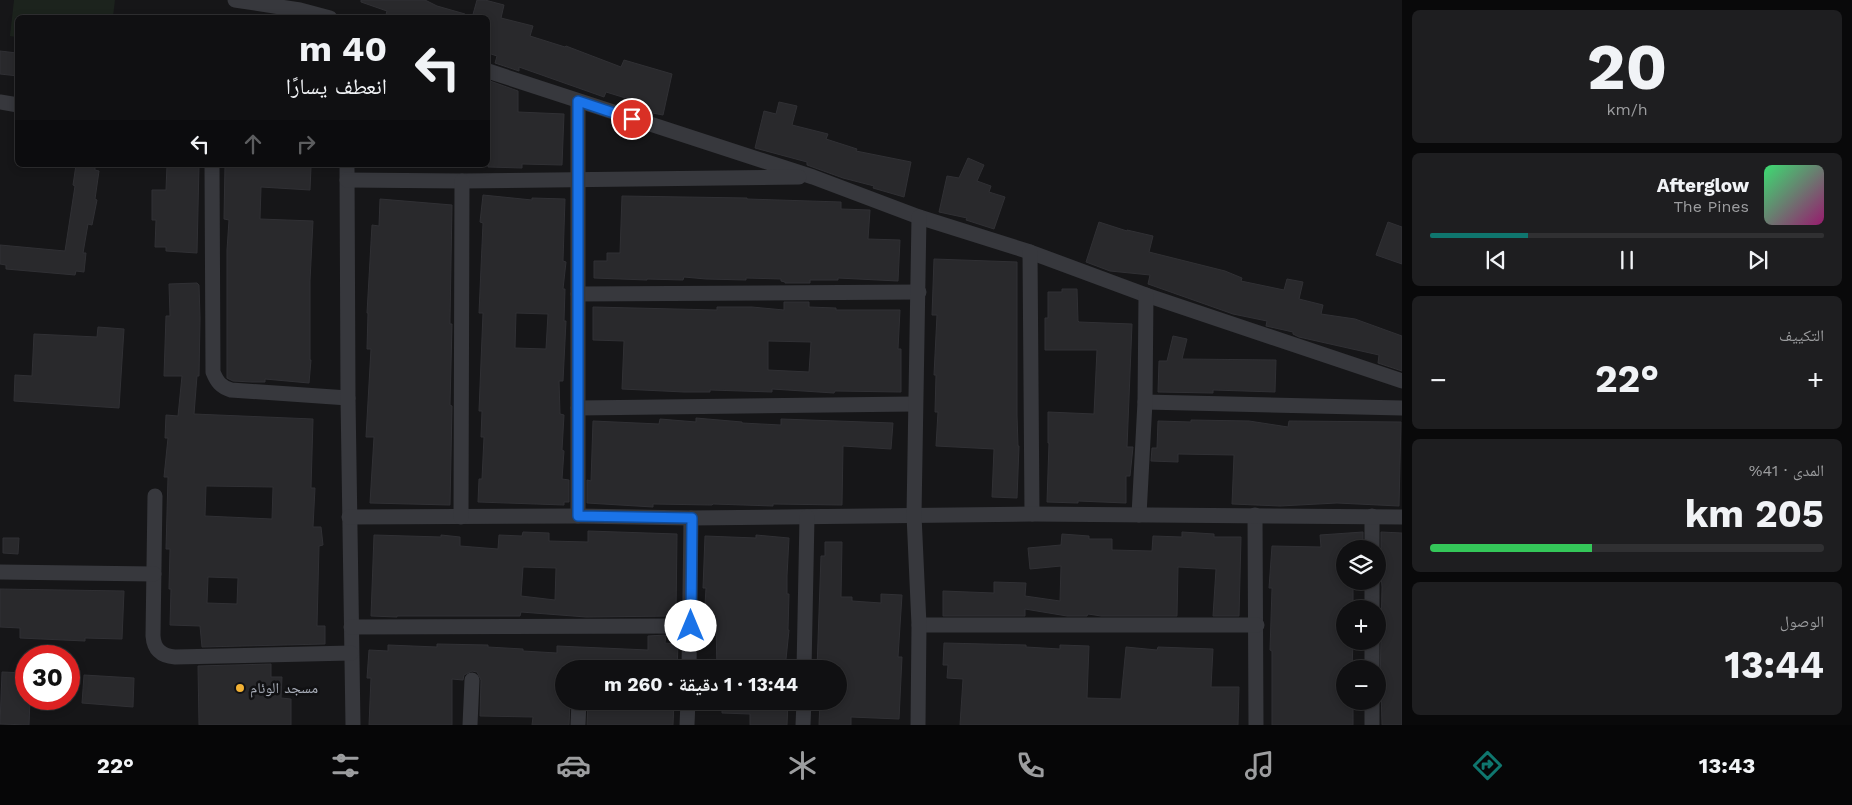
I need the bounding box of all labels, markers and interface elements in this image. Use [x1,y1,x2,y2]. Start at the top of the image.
text: 40 m [299,28,387,70]
text: 20 [1587,29,1667,105]
icon: left [405,35,470,100]
text: انعطف يسارًا [286,74,387,99]
pin [611,98,653,140]
text: km/h [1606,100,1648,119]
icon: arrive [618,105,646,133]
icon: left [186,130,214,158]
icon: ahead [239,130,267,158]
icon: right [292,130,320,158]
text: Afterglow [1657,174,1749,197]
text: The Pines [1673,197,1749,216]
icon: previous [1482,246,1510,274]
icon: pause [1613,246,1641,274]
icon: next [1744,246,1772,274]
text: التكييف [1779,326,1824,345]
text: 22° [1595,357,1659,401]
text: − [1430,363,1447,396]
text: + [1807,363,1824,396]
text: المدى · 41% [1749,461,1824,480]
text: 205 km [1685,492,1824,536]
map controls [1336,540,1386,710]
button: layers [1336,540,1386,590]
position arrow [664,599,716,651]
button: + [1336,600,1386,650]
text: الوصول [1780,612,1824,631]
text: 13:44 [1725,643,1824,687]
speed limit sign: 30 [15,645,80,710]
button: − [1336,660,1386,710]
text: 13:44 · 1 دقيقة · 260 m [604,673,798,696]
place label: مسجد الوئام [250,679,318,698]
marker: مسجد الوئام [234,682,246,694]
icon: filters [328,748,363,783]
icon: car [556,748,591,783]
icon: climate [785,748,820,783]
icon: phone [1013,748,1048,783]
icon: music [1242,748,1277,783]
icon: directions [1470,748,1505,783]
text: 22° [97,753,134,778]
text: 13:43 [1699,753,1755,778]

